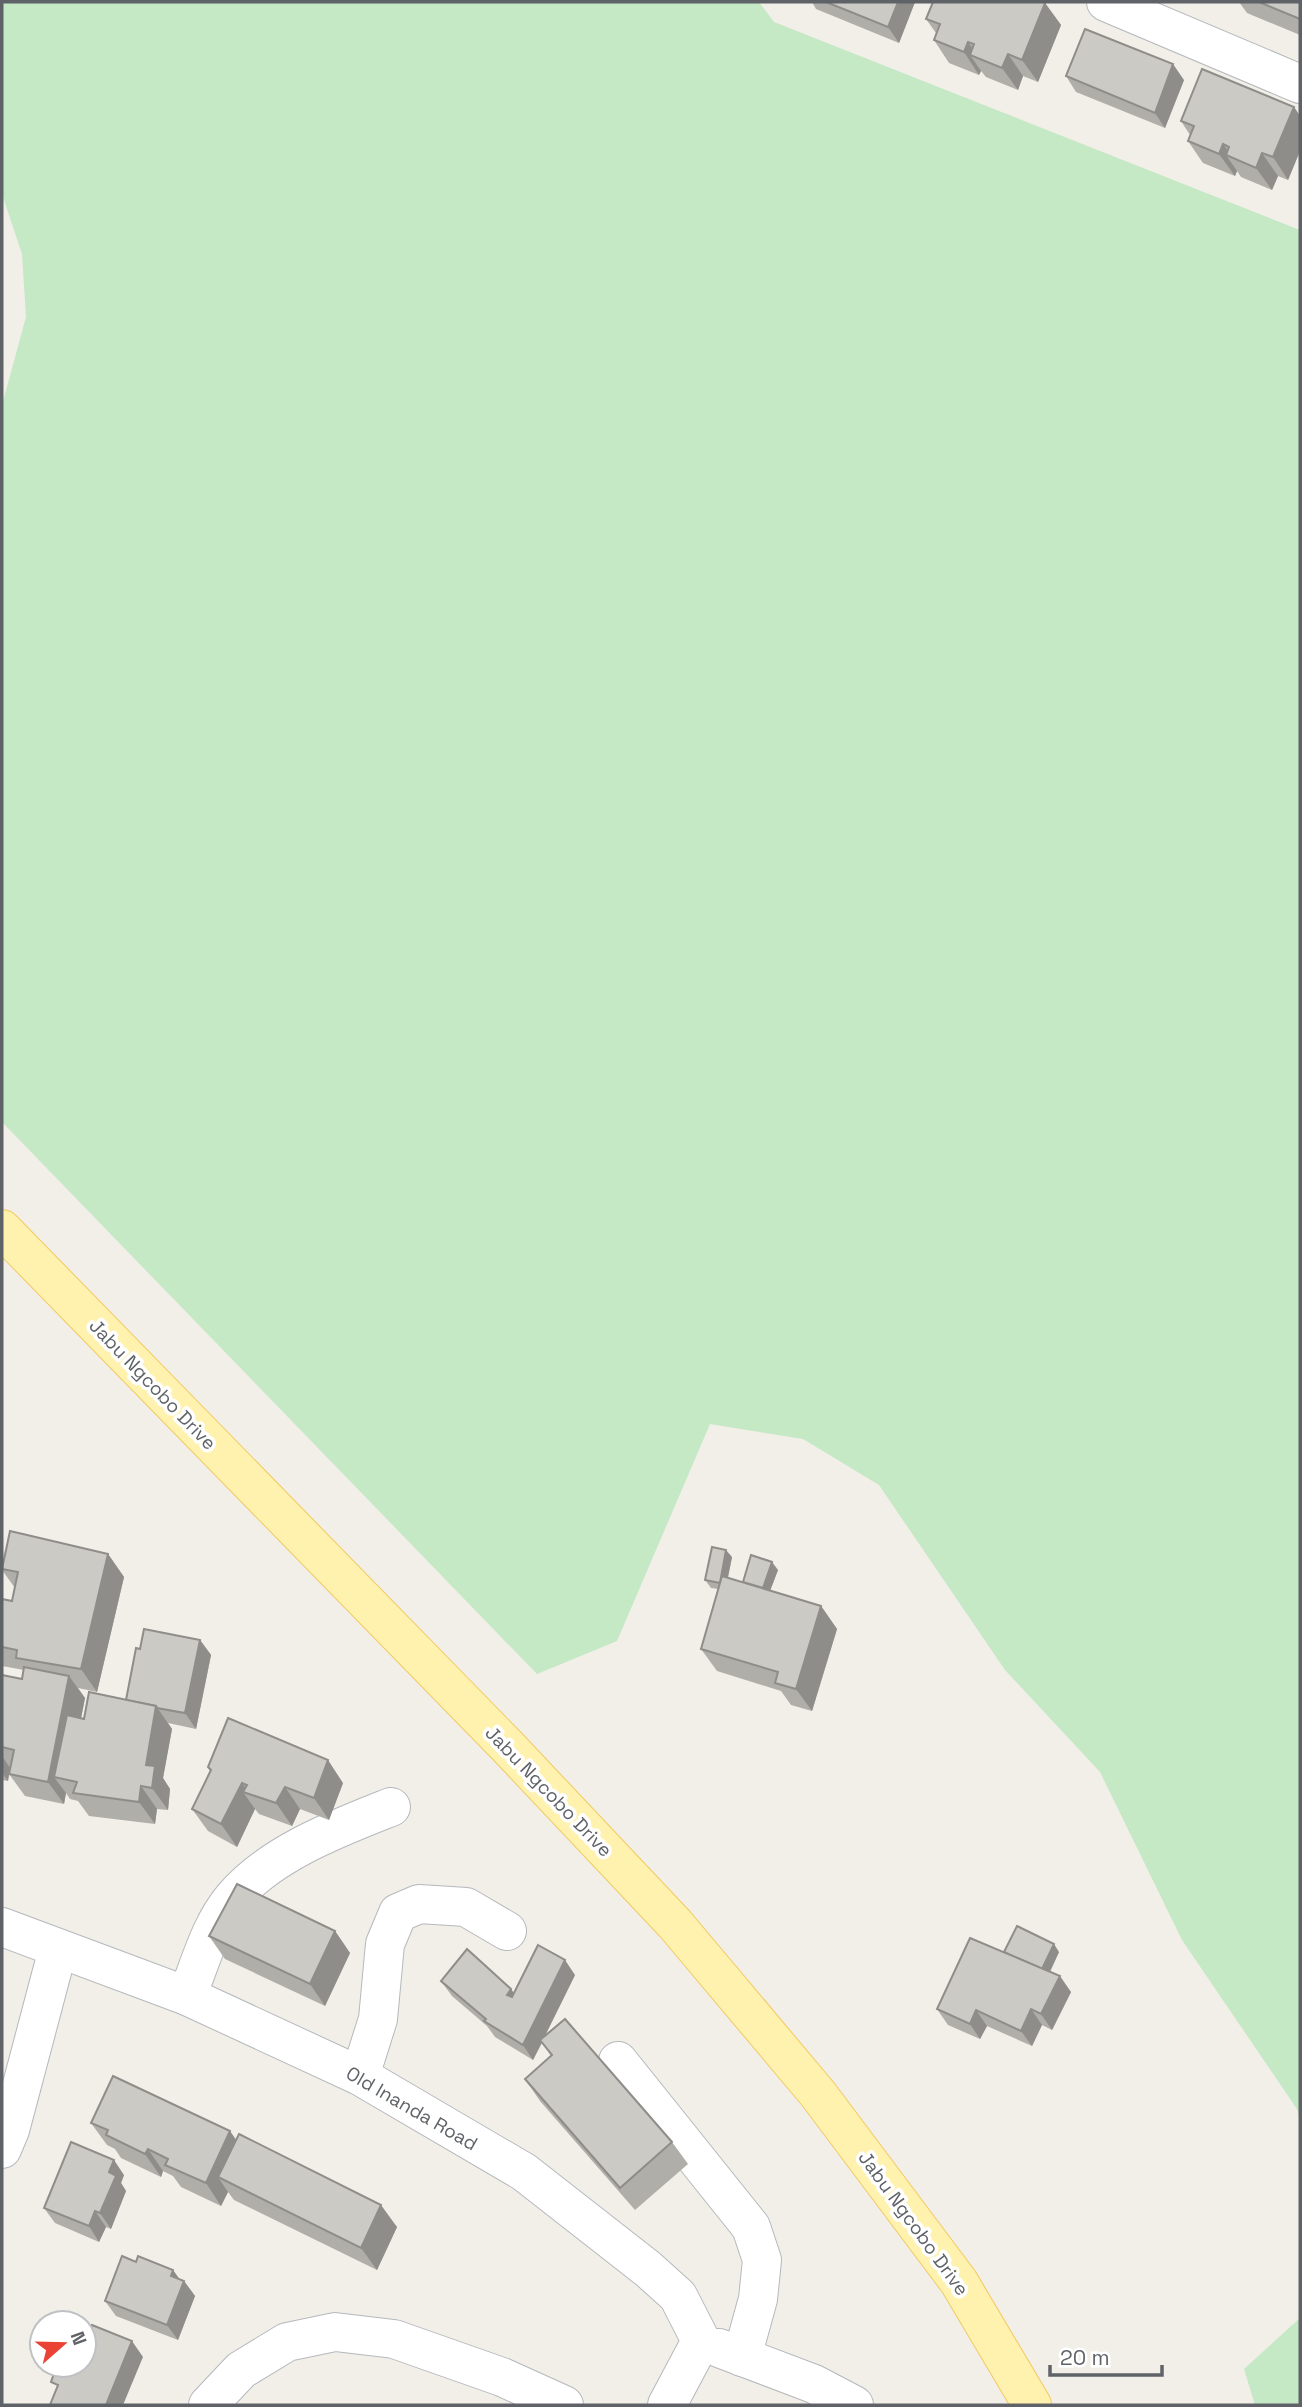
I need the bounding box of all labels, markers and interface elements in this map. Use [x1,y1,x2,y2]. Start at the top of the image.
street label: Jabu Ngcobo Drive [84,1314,222,1455]
street label: Jabu Ngcobo Drive [480,1721,618,1862]
street label: Old Inanda Road [341,2061,482,2156]
street label: Jabu Ngcobo Drive [853,2146,974,2301]
north arrow [28,2309,98,2379]
text: N [65,2328,92,2349]
scale bar [1050,2334,1162,2378]
text: 20 m [1060,2344,1110,2371]

